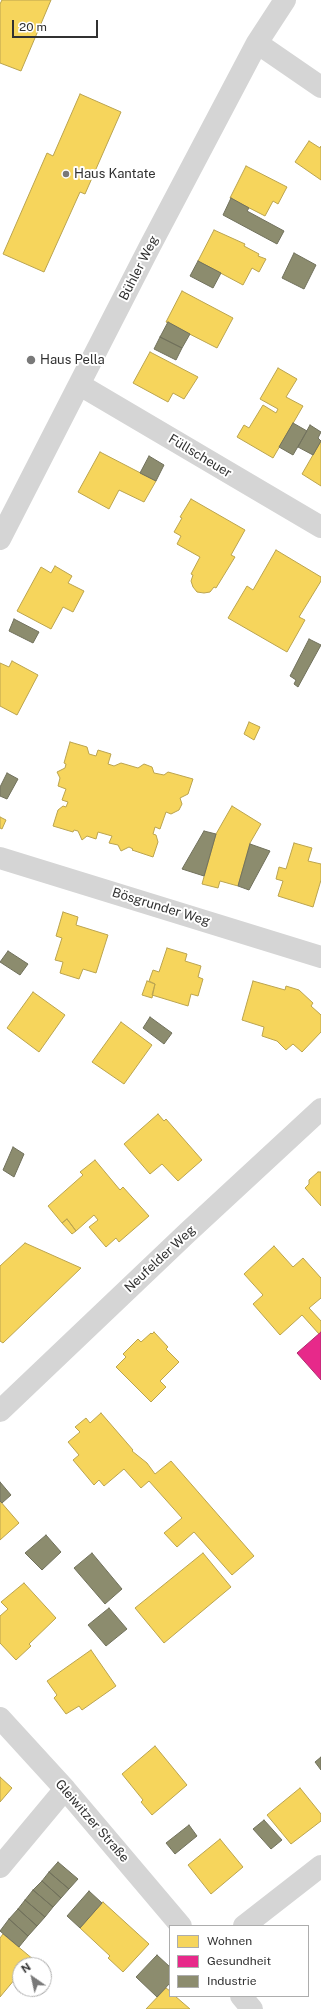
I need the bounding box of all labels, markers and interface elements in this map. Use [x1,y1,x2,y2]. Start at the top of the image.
scale bar [14,12,100,38]
text: 20 m [19,20,47,34]
place label: Haus Kantate [74,166,156,182]
marker: Haus Kantate [61,169,71,179]
street label: Bühler Weg [116,233,162,303]
place label: Haus Pella [40,352,105,368]
marker: Haus Pella [25,354,37,366]
street label: Füllscheuer [166,431,234,481]
street label: Bösgrunder Weg [110,885,212,929]
street label: Neufelder Weg [121,1222,199,1296]
street label: Gleiwitzer Straße [52,1776,132,1866]
legend [169,1925,309,1997]
text: Wohnen [207,1934,252,1948]
text: Gesundheit [207,1954,271,1968]
north arrow [12,1957,52,1997]
text: N [19,1961,33,1975]
text: Industrie [207,1974,257,1988]

